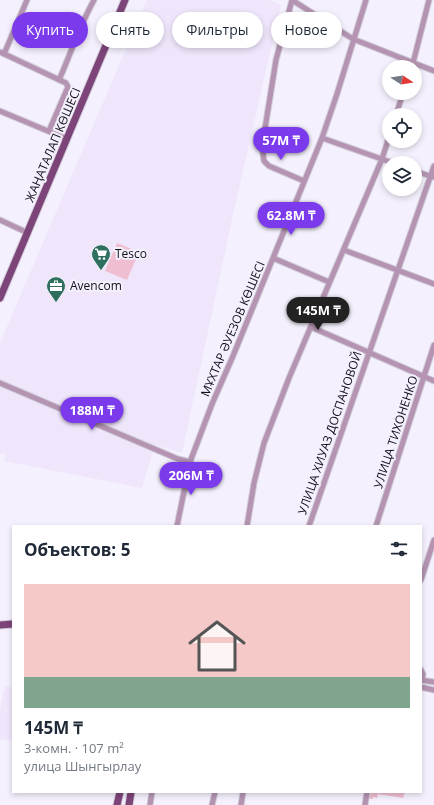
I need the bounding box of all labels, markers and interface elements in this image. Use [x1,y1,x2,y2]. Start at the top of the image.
chip: Купить [12,12,88,48]
chip: Снять [96,12,164,48]
chip: Фильтры [172,12,263,48]
chip: Новое [271,12,342,48]
north arrow [382,60,422,100]
map controls [382,60,422,196]
street label: ЖАҢАТАЛАП КӨШЕСІ [21,85,84,205]
button: locate [382,108,422,148]
pin: 57M ₸ [253,127,309,161]
text: 57M ₸ [262,131,300,149]
button: layers [382,156,422,196]
pin: 62.8M ₸ [254,202,328,236]
text: 62.8M ₸ [267,206,315,224]
supermarket icon: Tesco [90,243,112,271]
place label: Tesco [115,245,147,262]
street label: МҰХТАР ӘУЕЗОВ КӨШЕСІ [196,258,269,399]
office icon: Avencom [45,275,67,303]
place label: Avencom [70,277,122,294]
pin: 145M ₸ [285,297,351,331]
text: 145M ₸ [295,301,341,319]
street label: УЛИЦА ХИУАЗ ДОСПАНОВОЙ [294,349,365,517]
street label: УЛИЦА ТИХОНЕНКО [369,373,422,490]
pin: 188M ₸ [59,397,125,431]
text: 188M ₸ [69,401,115,419]
pin: 206M ₸ [158,462,224,496]
text: 206M ₸ [168,466,214,484]
text: Объектов: 5 [24,538,130,561]
icon: filters [388,538,410,560]
icon: home [181,610,253,682]
text: 145M ₸ [24,716,83,739]
text: 3-комн. · 107 m² [24,739,124,757]
text: улица Шынгырлау [24,757,141,775]

